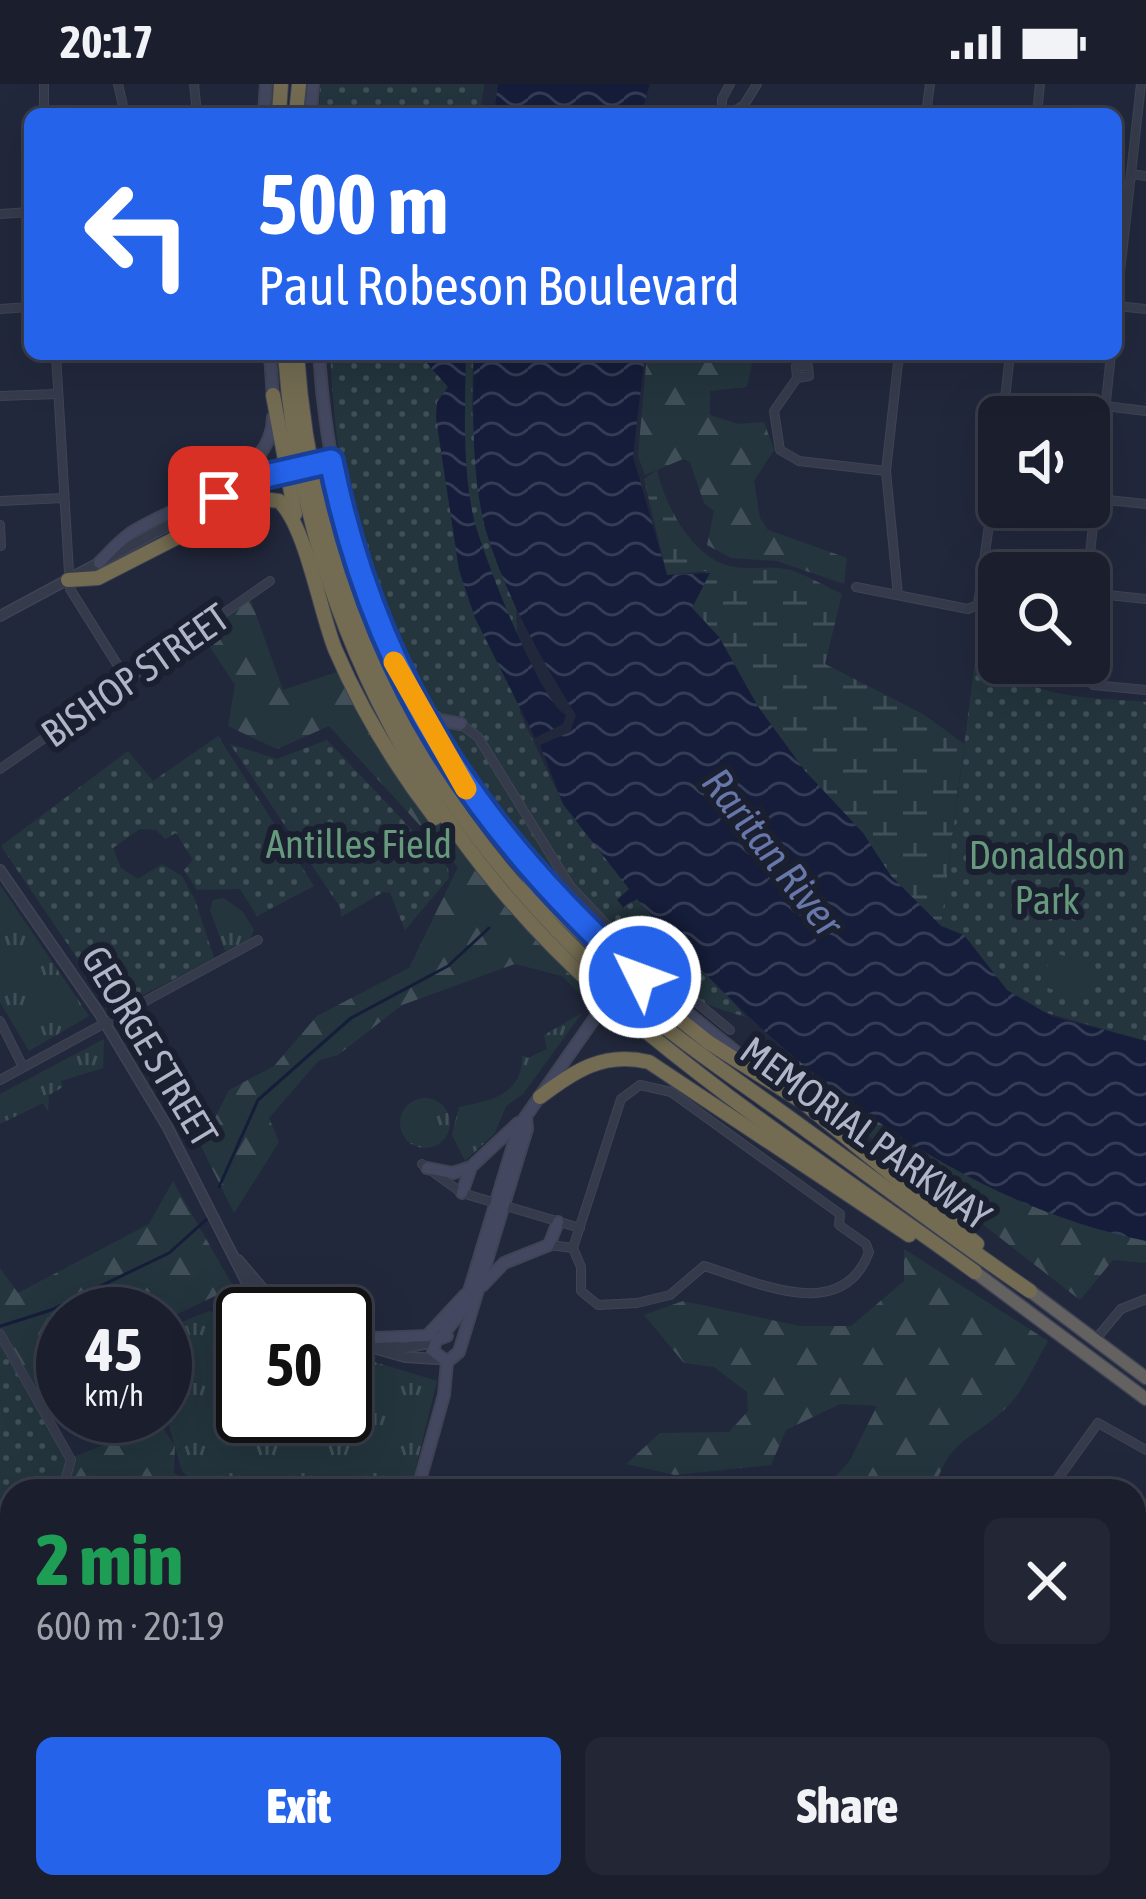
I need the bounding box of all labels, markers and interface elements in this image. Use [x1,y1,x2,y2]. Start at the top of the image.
text: 20:17 [60,16,154,68]
icon: left [60,156,216,312]
text: 500 m [258,156,448,252]
text: Paul Robeson Boulevard [258,255,740,316]
map controls [978,396,1110,684]
button: sound [978,396,1110,528]
pin [168,446,270,548]
icon: arrive [186,464,252,530]
button: search [978,552,1110,684]
street label: BISHOP STREET [33,594,237,756]
water label: Raritan River [693,759,854,946]
park label: Antilles Field [266,822,452,866]
park label: Donaldson Park [969,833,1125,922]
position arrow [577,914,703,1040]
street label: GEORGE STREET [73,938,227,1154]
street label: MEMORIAL PARKWAY [733,1028,1000,1239]
speed limit sign: 50 [216,1287,372,1443]
text: 45 [86,1315,142,1384]
text: km/h [84,1378,144,1412]
text: 2 min [36,1518,183,1600]
button: close [984,1518,1110,1644]
text: 600 m · 20:19 [36,1604,225,1648]
button: Exit [36,1737,561,1875]
button: Share [585,1737,1110,1875]

